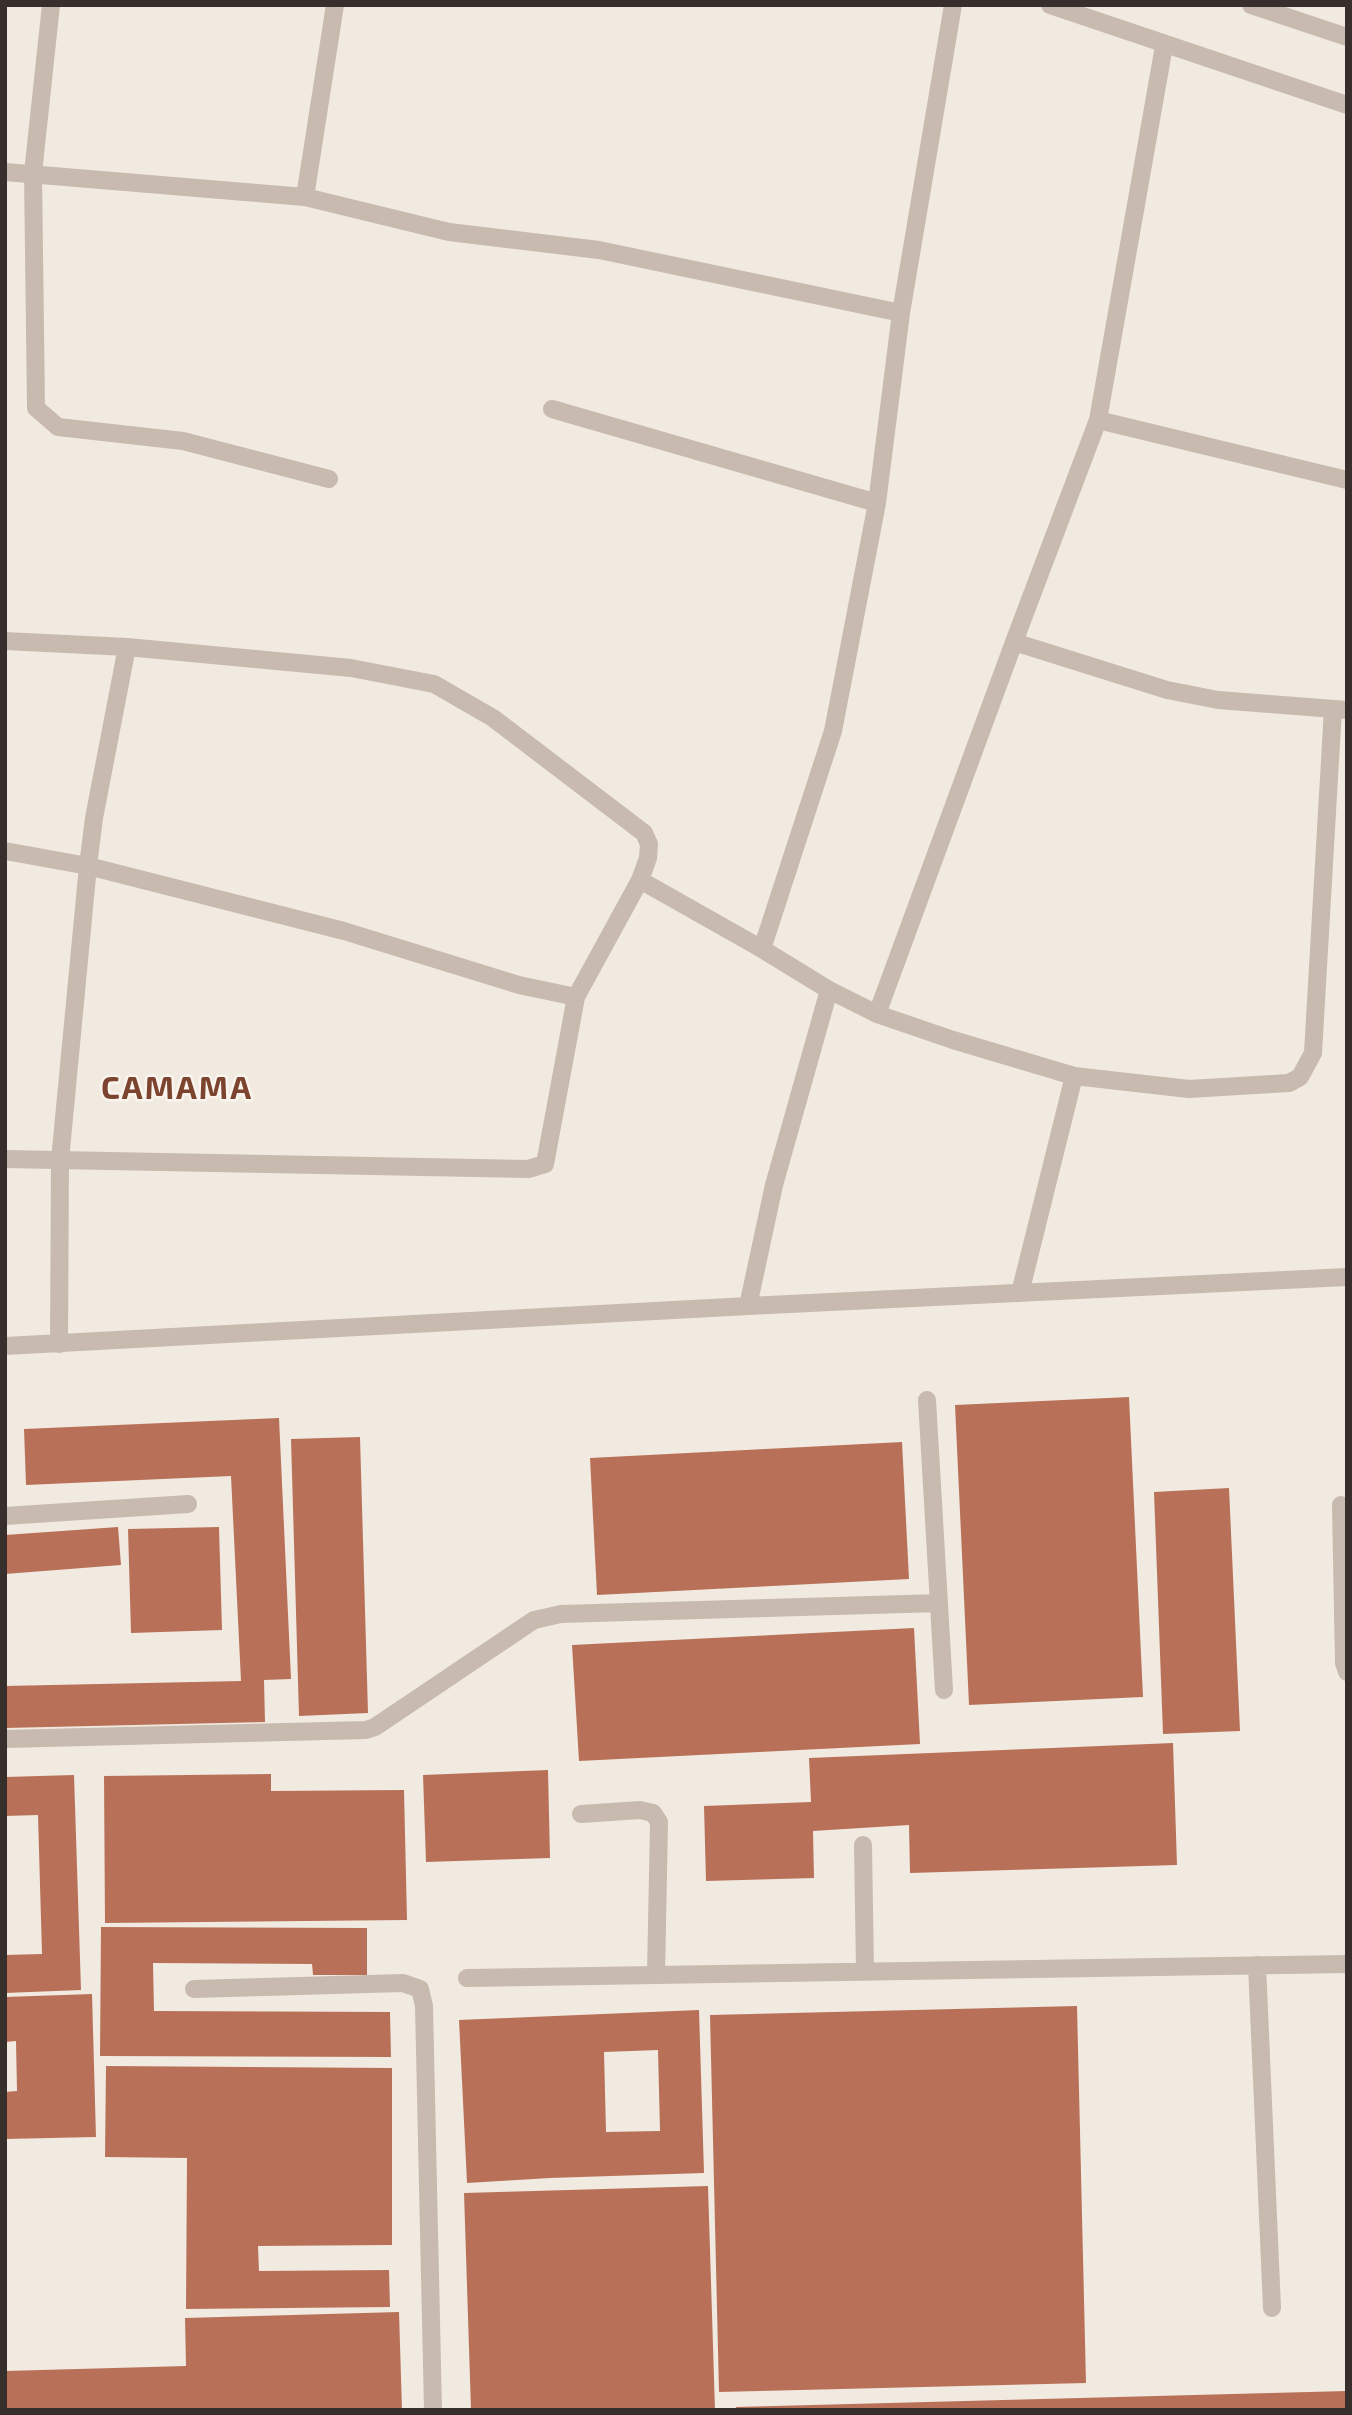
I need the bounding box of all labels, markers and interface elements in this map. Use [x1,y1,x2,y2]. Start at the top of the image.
district label: CAMAMA [102,1069,252,1107]

